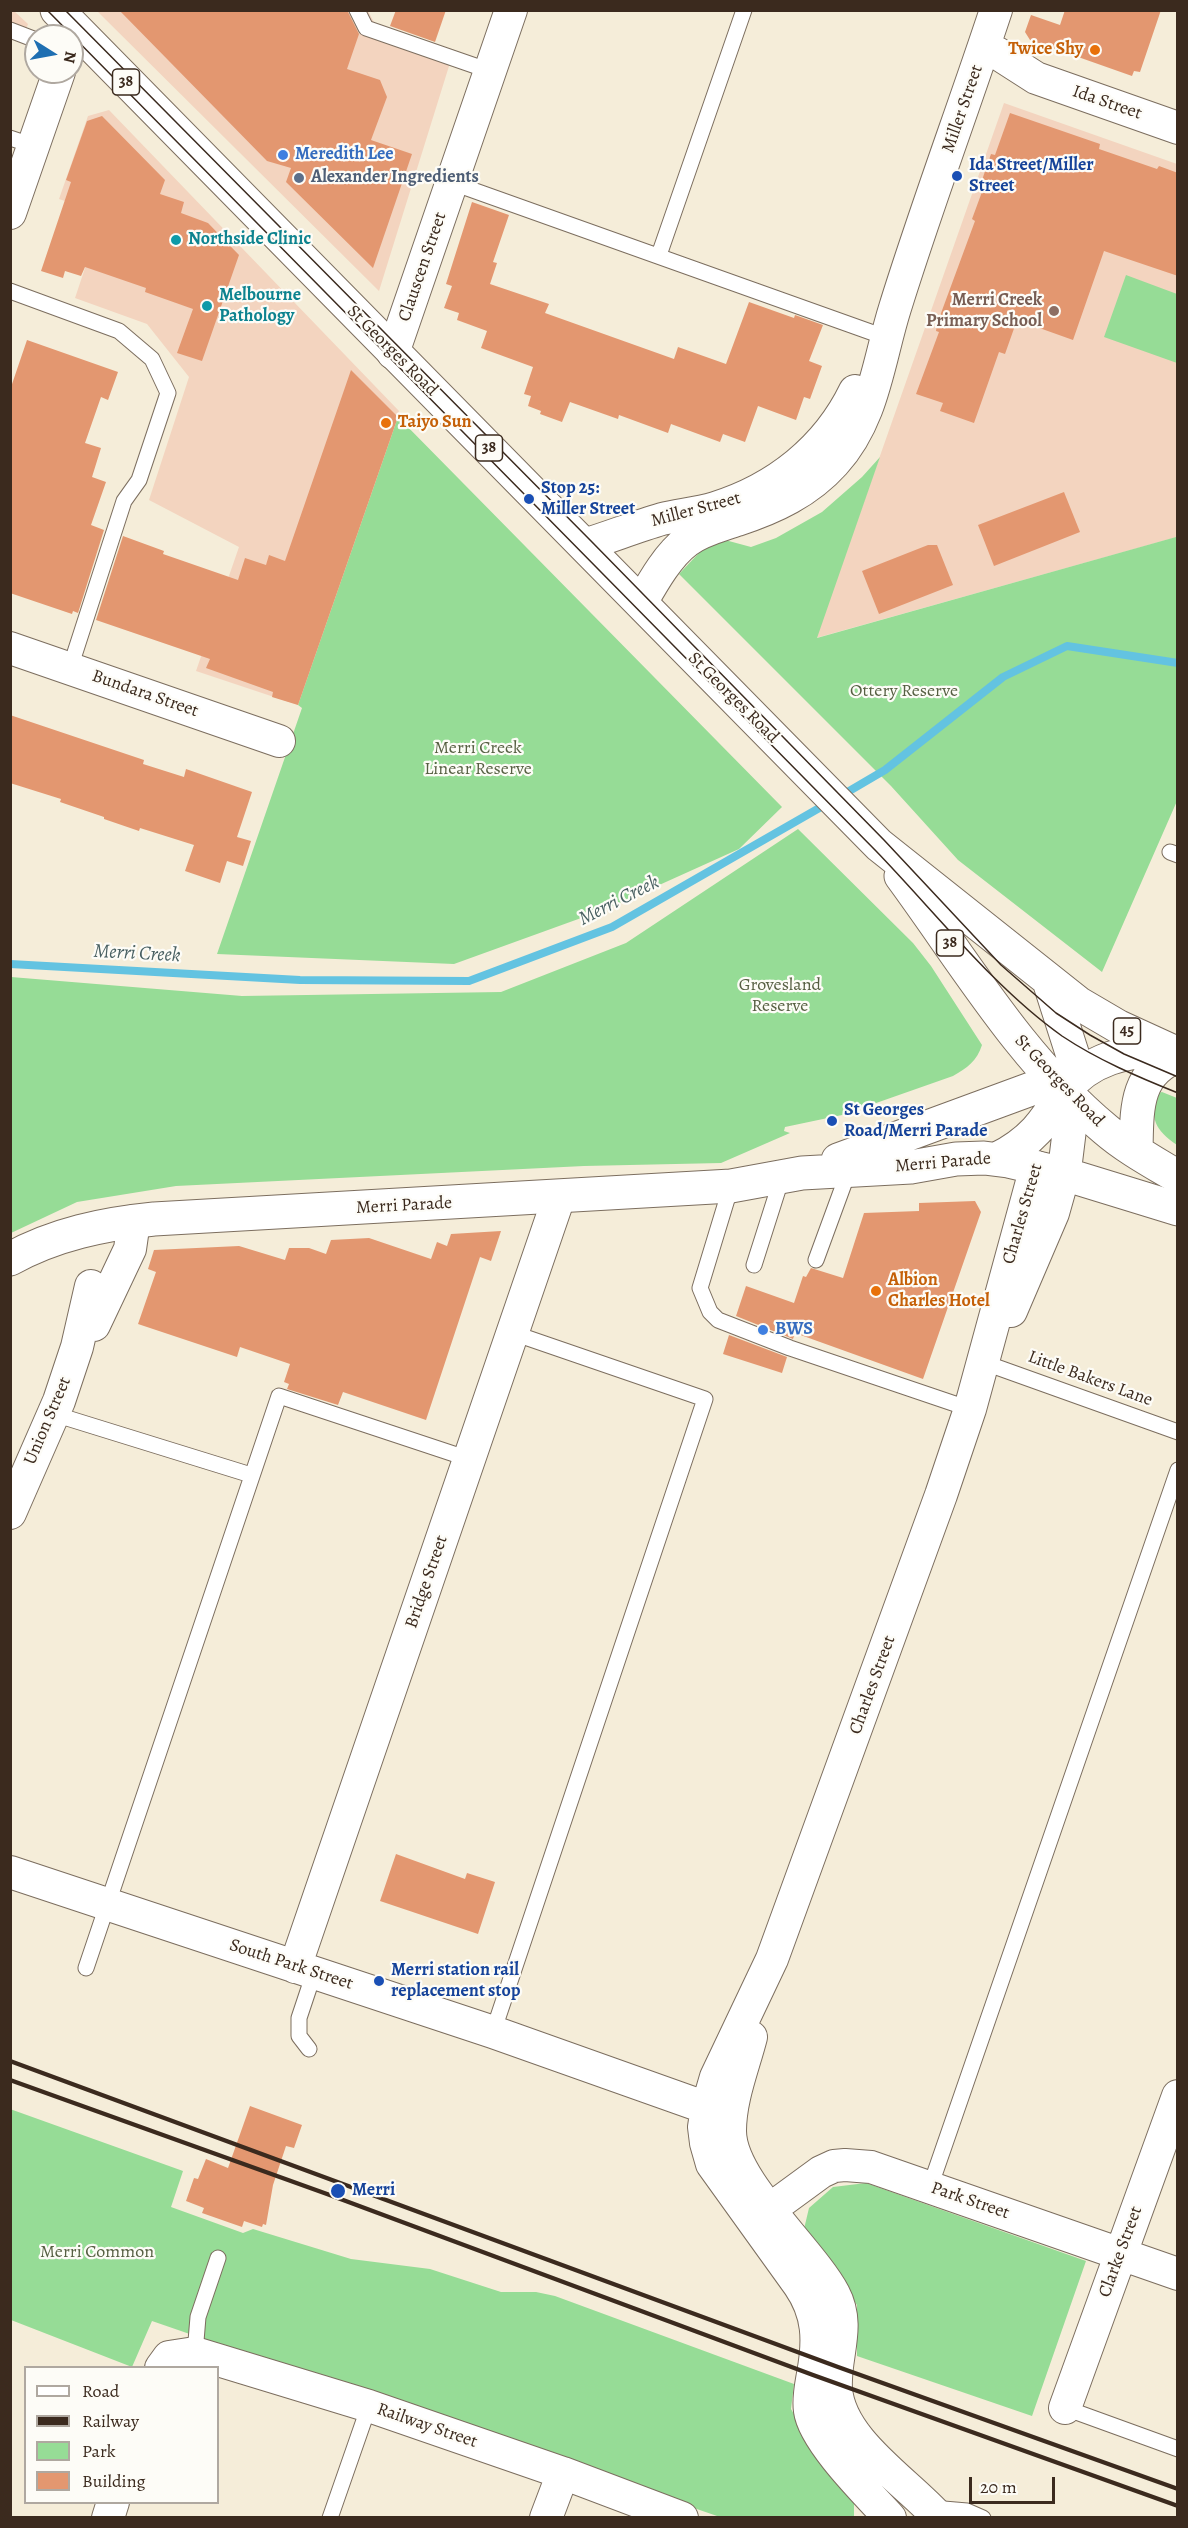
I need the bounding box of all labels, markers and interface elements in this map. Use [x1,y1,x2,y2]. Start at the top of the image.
north arrow [24,24,84,84]
place label: Twice Shy [1008,39,1083,61]
marker: Twice Shy [1088,43,1102,57]
text: N [58,49,82,65]
street label: Miller Street [938,62,988,156]
road number: 38 [112,69,140,95]
street label: Ida Street [1069,81,1145,125]
place label: Meredith Lee [295,144,394,166]
marker: Meredith Lee [276,148,290,162]
place label: Ida Street/Miller Street [969,155,1094,198]
place label: Alexander Ingredients [311,167,479,189]
marker: Ida Street/Miller Street [950,169,964,183]
marker: Alexander Ingredients [292,171,306,185]
street label: Clauscen Street [394,210,452,324]
place label: Northside Clinic [188,229,311,251]
marker: Northside Clinic [169,233,183,247]
place label: Melbourne Pathology [219,285,301,328]
place label: Merri Creek Primary School [926,290,1042,332]
marker: Melbourne Pathology [200,299,214,313]
street label: St Georges Road [342,301,442,401]
marker: Merri Creek Primary School [1047,304,1061,318]
place label: Taiyo Sun [398,412,472,434]
marker: Taiyo Sun [379,416,393,430]
road number: 38 [476,435,502,461]
place label: Stop 25: Miller Street [541,478,635,520]
street label: Miller Street [649,488,743,532]
marker: Stop 25: Miller Street [522,492,536,506]
street label: St Georges Road [683,648,783,748]
street label: Bundara Street [89,666,201,722]
park label: Ottery Reserve [850,681,958,703]
park label: Merri Creek Linear Reserve [424,738,532,780]
water label: Merri Creek [575,871,663,931]
road number: 38 [936,930,964,956]
water label: Merri Creek [93,940,181,968]
park label: Grovesland Reserve [739,975,821,1018]
road number: 45 [1114,1018,1140,1044]
street label: St Georges Road [1010,1030,1108,1132]
place label: St Georges Road/Merri Parade [844,1100,988,1142]
marker: St Georges Road/Merri Parade [825,1114,839,1128]
street label: Merri Parade [894,1148,992,1178]
street label: Charles Street [998,1161,1048,1267]
street label: Merri Parade [355,1193,453,1219]
place label: Albion Charles Hotel [888,1270,990,1312]
marker: Albion Charles Hotel [869,1284,883,1298]
place label: BWS [775,1319,813,1341]
marker: BWS [756,1323,770,1337]
street label: Little Bakers Lane [1025,1346,1155,1412]
street label: Union Street [20,1374,76,1468]
street label: Bridge Street [401,1533,453,1631]
street label: Charles Street [845,1633,901,1737]
street label: South Park Street [227,1935,355,1995]
place label: Merri station rail replacement stop [391,1960,520,2002]
marker: Merri station rail replacement stop [372,1974,386,1988]
street label: Park Street [928,2178,1012,2224]
place label: Merri [352,2180,395,2202]
marker: Merri [329,2182,347,2200]
street label: Clarke Street [1095,2203,1147,2301]
park label: Merri Common [40,2242,154,2264]
legend [24,2366,219,2504]
text: Road [82,2379,119,2403]
street label: Railway Street [374,2399,480,2453]
text: Railway [82,2409,139,2433]
text: Park [82,2439,116,2463]
scale bar [972,2465,1058,2503]
text: Building [82,2469,146,2493]
text: 20 m [980,2475,1017,2499]

